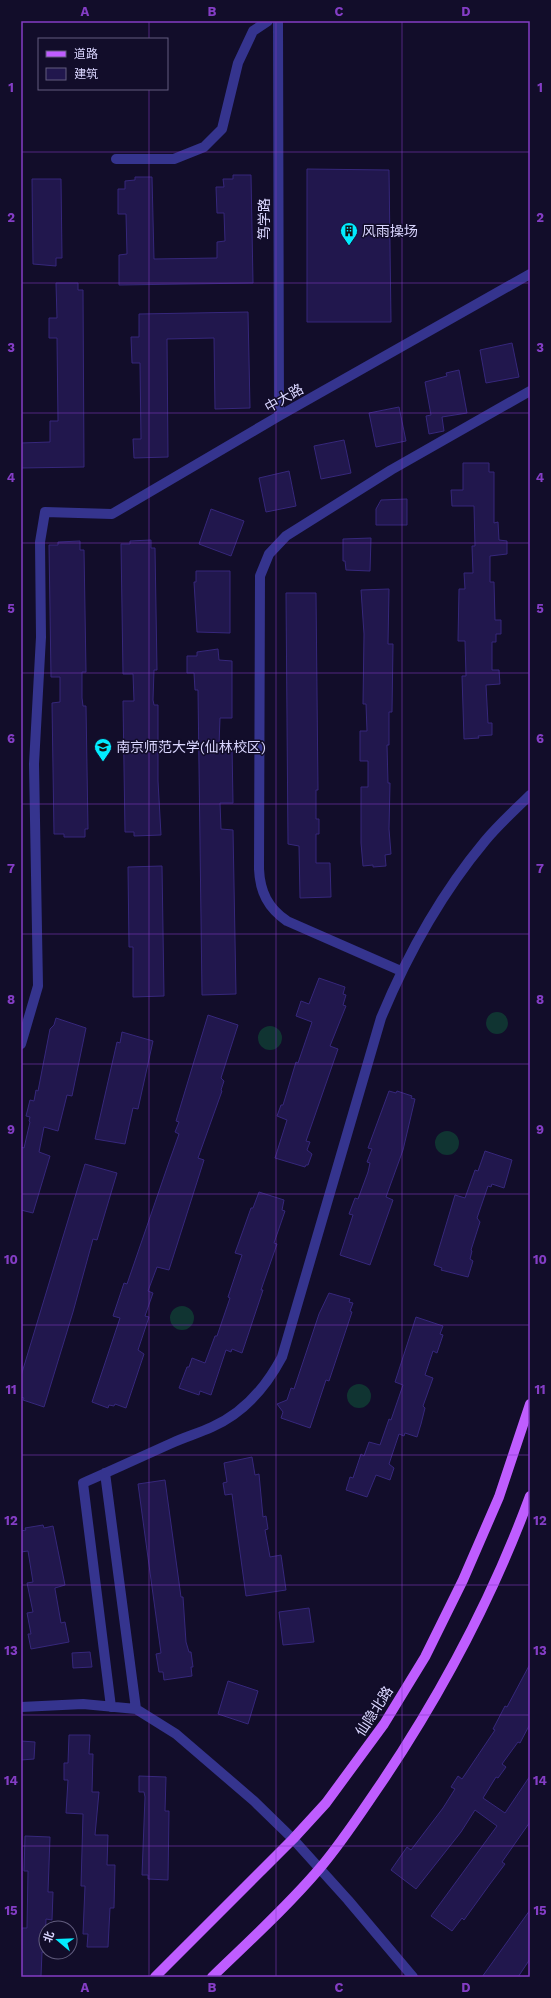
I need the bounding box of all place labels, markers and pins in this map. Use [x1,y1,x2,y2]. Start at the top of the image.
building icon: 风雨操场 [339,221,359,246]
place label: 风雨操场 [362,223,418,239]
school or university icon: 南京师范大学(仙林校区) [93,737,113,762]
place label: 南京师范大学(仙林校区) [116,739,266,755]

